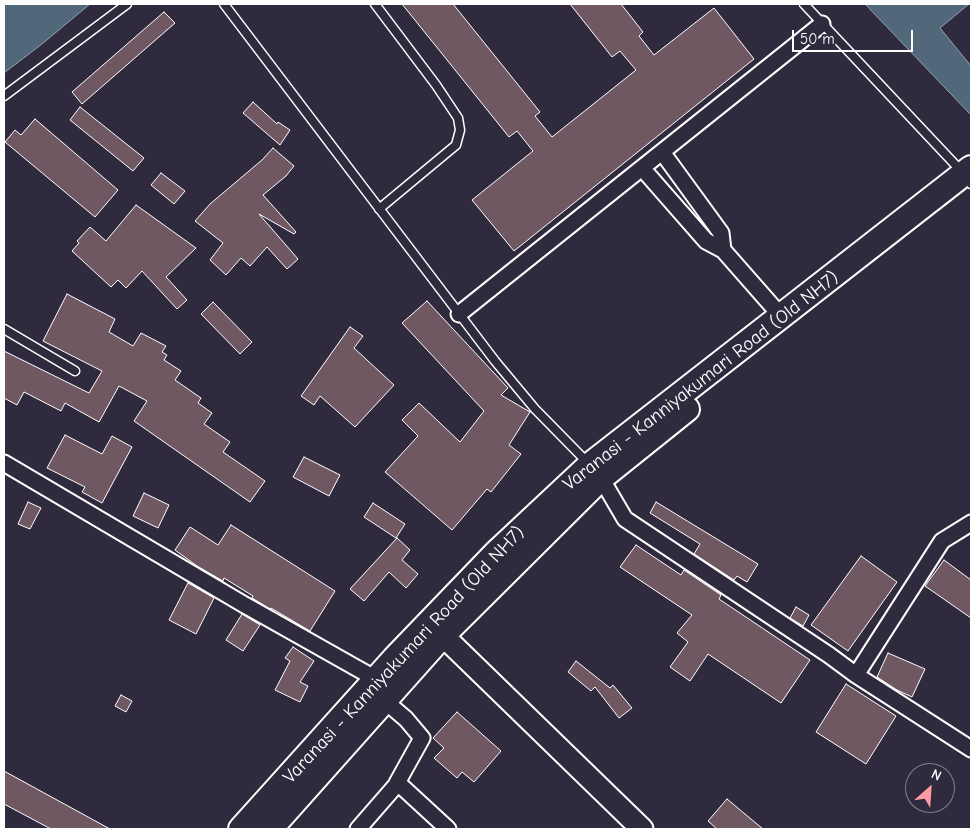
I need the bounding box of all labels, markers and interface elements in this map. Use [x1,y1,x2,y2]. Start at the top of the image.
scale bar [795,20,916,52]
text: 50 m [800,30,835,48]
street label: Varanasi - Kanniyakumari Road (Old NH7) [559,266,843,496]
street label: Varanasi - Kanniyakumari Road (Old NH7) [278,522,530,788]
north arrow [905,763,955,813]
text: N [929,765,944,785]

